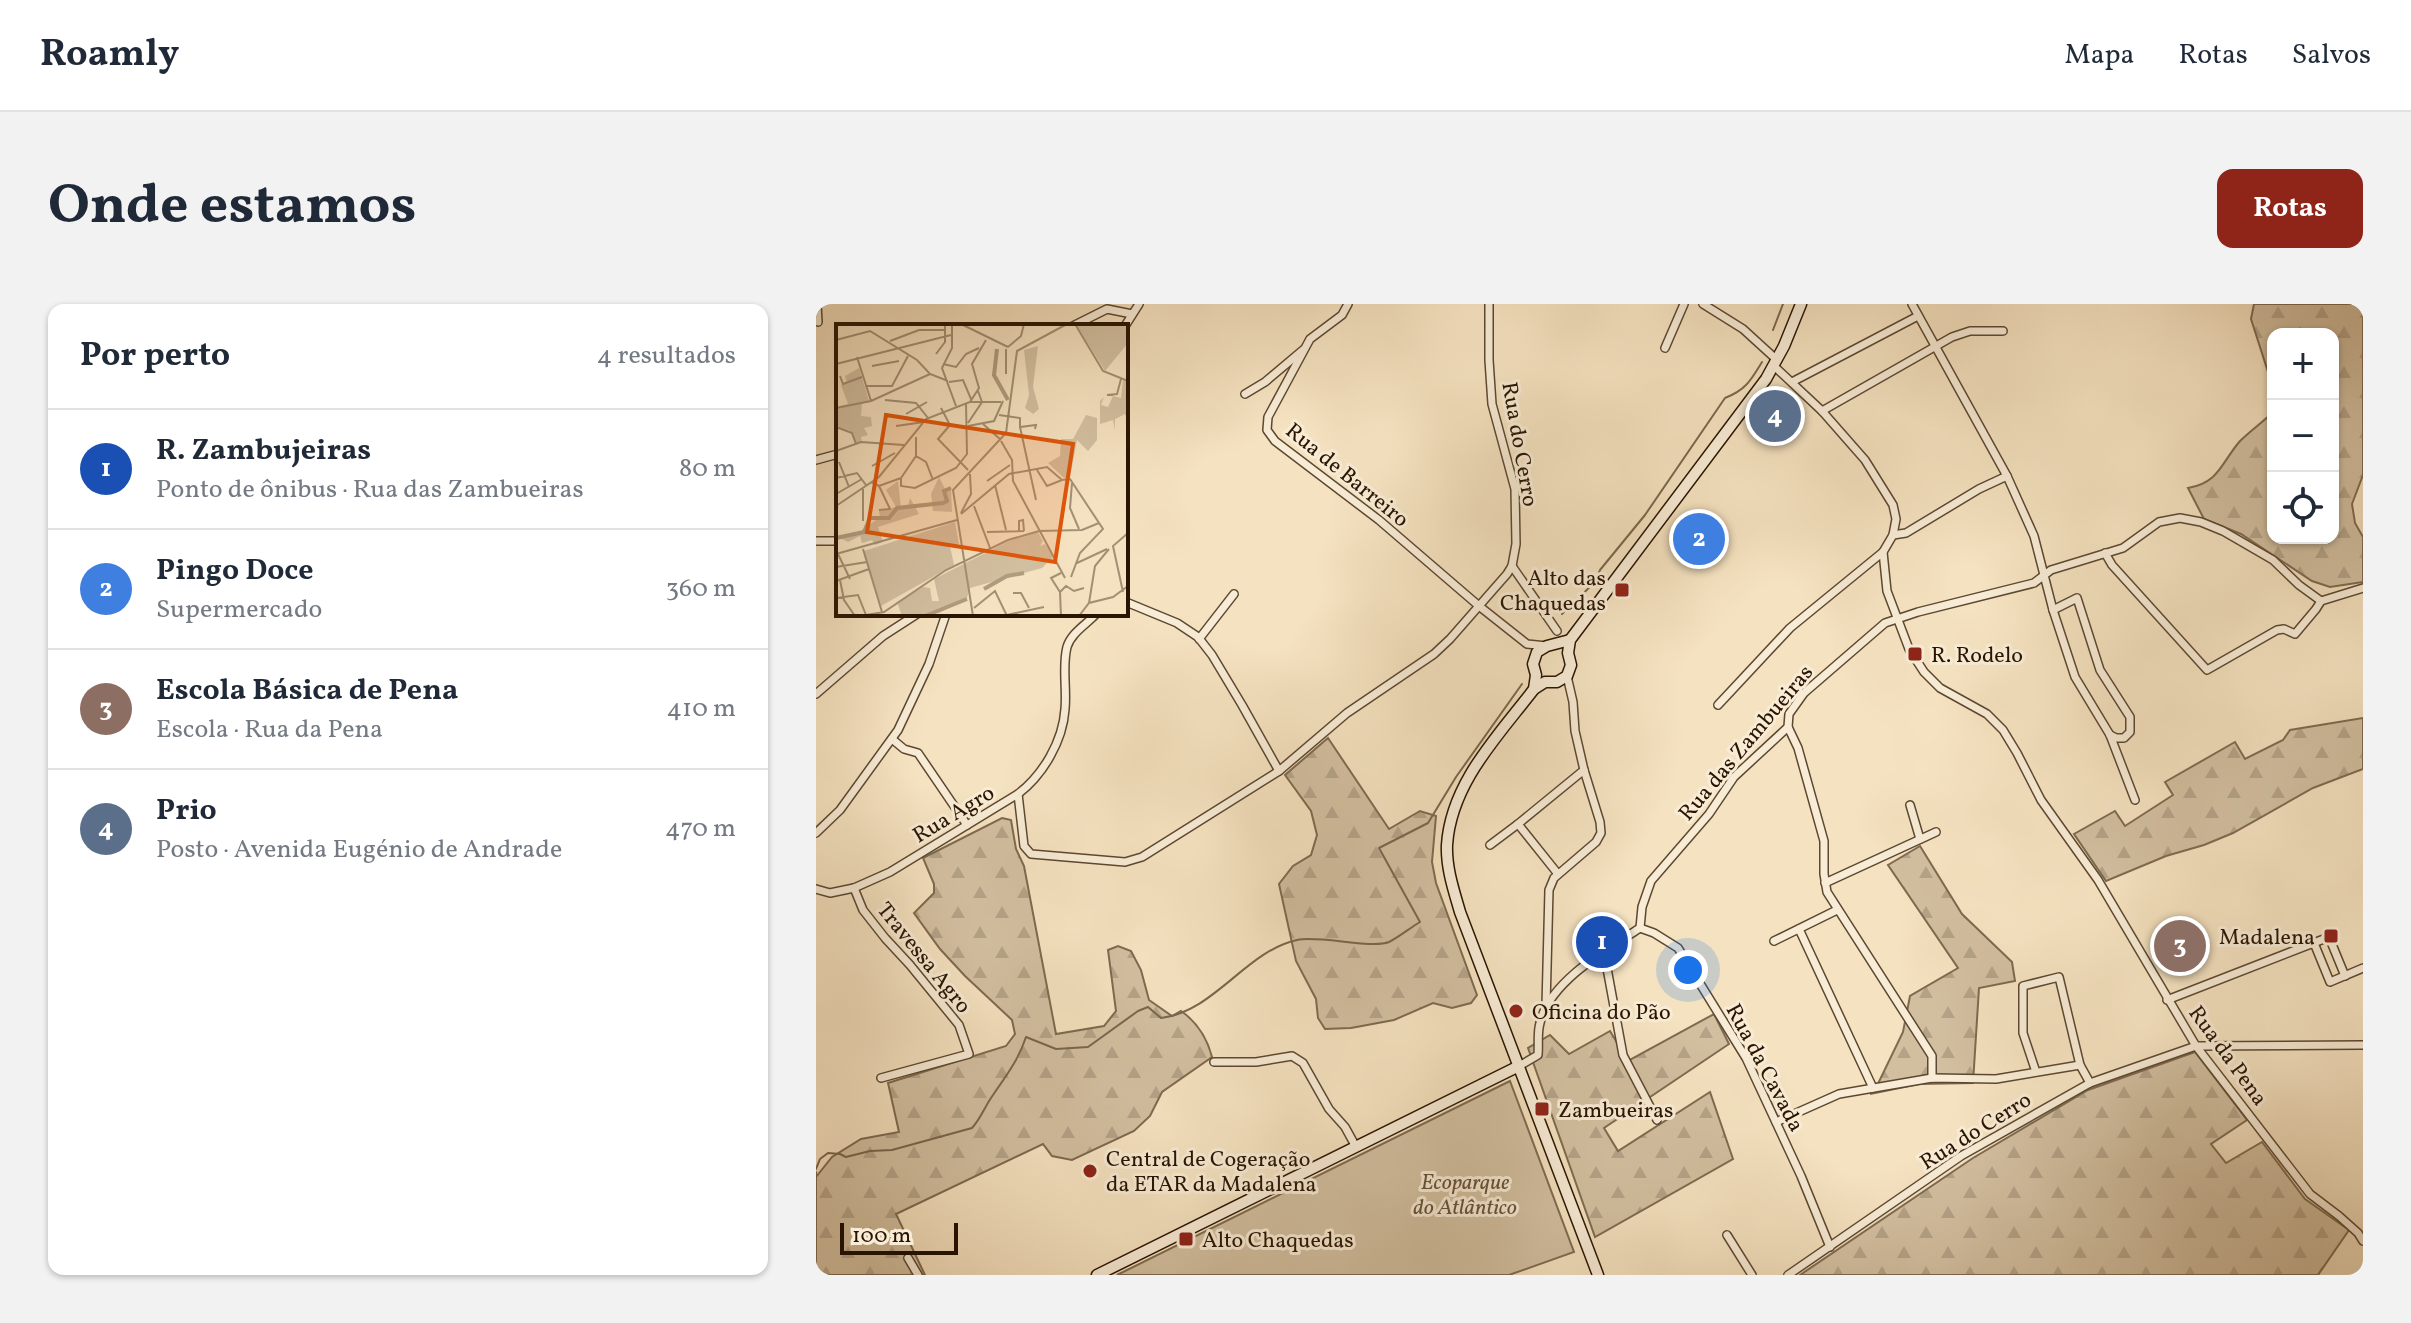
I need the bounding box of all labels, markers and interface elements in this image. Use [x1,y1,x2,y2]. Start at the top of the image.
text: Roamly [40,29,179,82]
text: Mapa [2065,36,2135,75]
text: Rotas [2179,36,2248,75]
text: Salvos [2292,36,2371,75]
text: Onde estamos [48,169,417,247]
button: Rotas [2217,169,2363,248]
inset map [836,324,1128,616]
map controls [2267,328,2339,544]
button: + [2267,328,2339,400]
text: Por perto [80,333,230,380]
text: 4 resultados [597,338,736,374]
street label: Rua do Cerro [1492,380,1545,509]
pin: 4 [1749,386,1801,446]
button: − [2267,400,2339,472]
street label: Rua de Barreiro [1278,416,1415,536]
text: R. Zambujeiras [156,430,371,472]
text: 1 [101,451,111,487]
text: 80 m [679,451,736,487]
text: Ponto de ônibus · Rua das Zambueiras [156,472,584,508]
button: locate [2267,472,2339,544]
pin: 2 [1673,509,1725,569]
text: Pingo Doce [156,550,314,592]
place label: Alto das Chaquedas [1500,564,1606,620]
text: 2 [99,571,113,607]
text: 360 m [666,571,736,607]
marker: Alto das Chaquedas [1613,581,1631,599]
text: Supermercado [156,592,322,628]
place label: R. Rodelo [1931,641,2023,672]
marker: R. Rodelo [1906,645,1924,663]
street label: Rua das Zambueiras [1672,659,1822,828]
text: Escola Básica de Pena [156,670,458,712]
text: 3 [99,691,113,727]
text: 410 m [667,691,736,727]
text: Escola · Rua da Pena [156,712,383,748]
street label: Rua Agro [908,779,1001,852]
text: Prio [156,790,217,832]
text: 4 [98,811,114,847]
text: 470 m [665,811,736,847]
text: Posto · Avenida Eugénio de Andrade [156,832,562,868]
street label: Travessa Agro [868,896,978,1021]
pin: 1 [1576,912,1628,972]
pin: 3 [2154,916,2206,976]
place label: Madalena [2219,923,2315,954]
marker: Madalena [2322,927,2340,945]
your location [1668,950,1708,990]
place label: Oficina do Pão [1532,998,1671,1029]
street label: Rua da Cavada [1717,999,1811,1138]
street label: Rua da Pena [2180,1000,2274,1113]
marker: Oficina do Pão [1507,1002,1525,1020]
street label: Rua do Cerro [1915,1086,2038,1179]
place label: Zambueiras [1558,1096,1673,1127]
marker: Zambueiras [1533,1100,1551,1118]
place label: Central de Cogeração da ETAR da Madalena [1106,1145,1317,1201]
marker: Central de Cogeração da ETAR da Madalena [1081,1162,1099,1180]
park label: Ecoparque do Atlântico [1413,1168,1517,1224]
scale bar [840,1219,958,1255]
text: 100 m [852,1221,911,1252]
place label: Alto Chaquedas [1202,1226,1354,1257]
marker: Alto Chaquedas [1177,1230,1195,1248]

